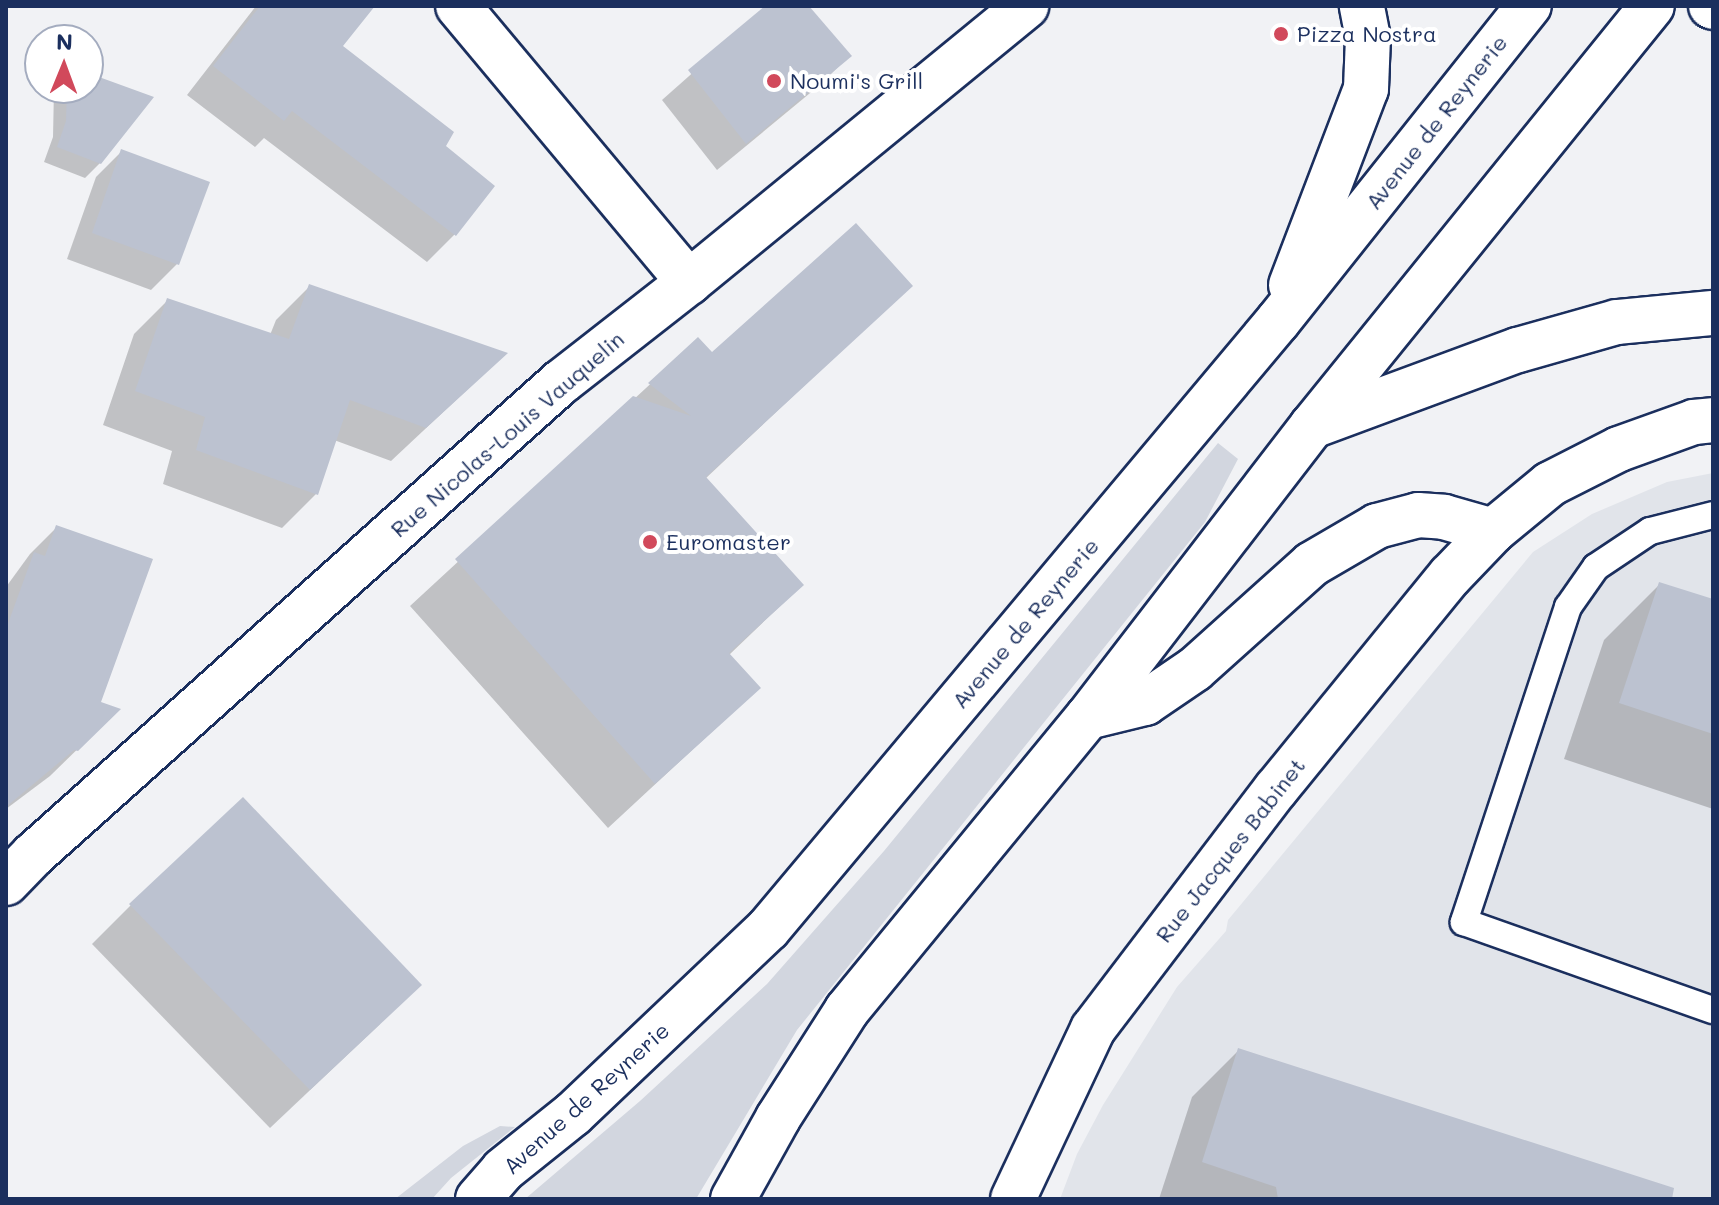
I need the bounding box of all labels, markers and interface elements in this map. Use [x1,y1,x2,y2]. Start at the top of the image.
place label: Pizza Nostra [1297,21,1437,47]
north arrow [24,24,104,104]
marker: Pizza Nostra [1272,25,1290,43]
text: N [56,27,73,56]
street label: Avenue de Reynerie [1360,29,1512,215]
place label: Noumi's Grill [790,68,923,94]
marker: Noumi's Grill [765,72,783,90]
street label: Rue Nicolas-Louis Vauquelin [385,326,629,542]
place label: Euromaster [666,529,791,555]
street label: Avenue de Reynerie [946,532,1104,714]
marker: Euromaster [641,533,659,551]
street label: Rue Jacques Babinet [1150,753,1310,947]
street label: Avenue de Reynerie [498,1017,674,1179]

